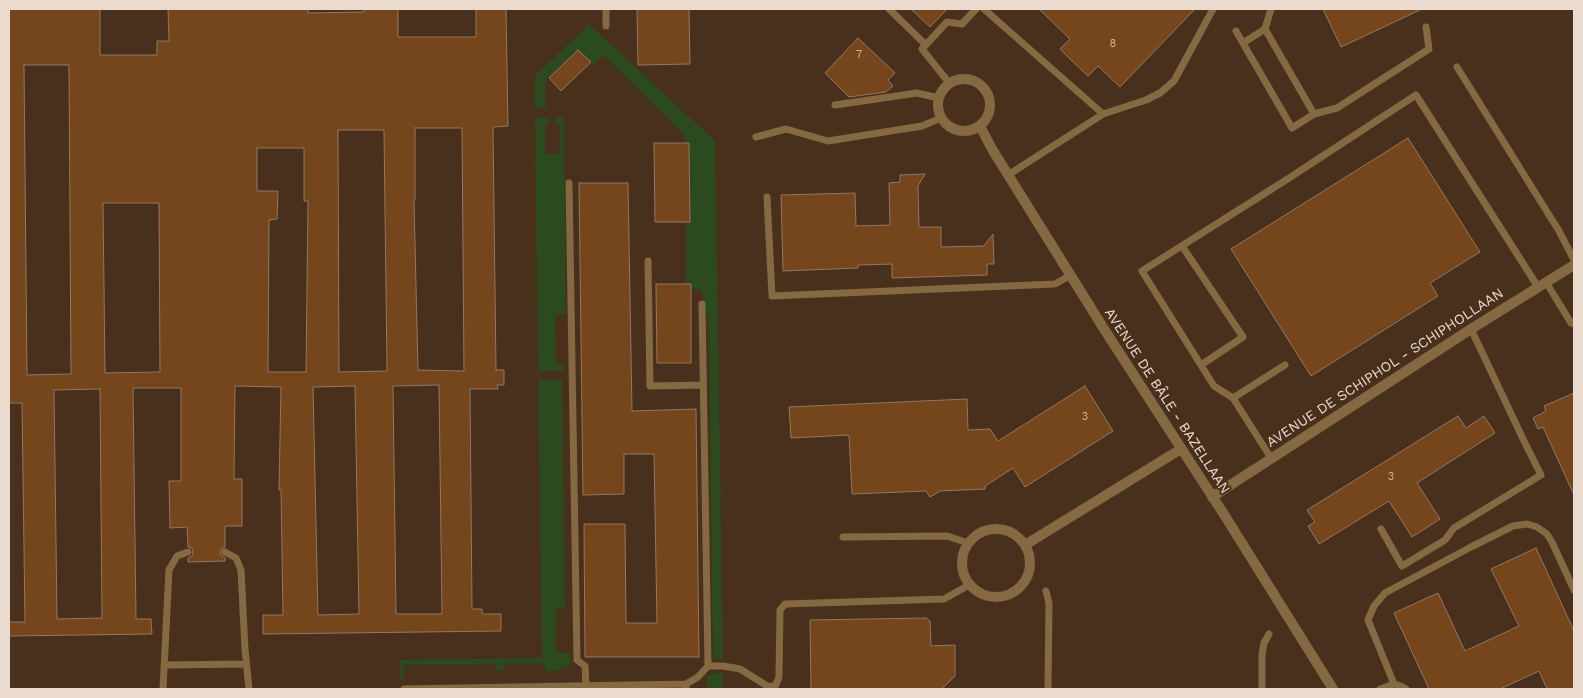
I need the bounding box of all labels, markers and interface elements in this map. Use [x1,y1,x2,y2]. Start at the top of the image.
house number: 8 [1110,37,1116,51]
house number: 7 [856,48,862,62]
street label: AVENUE DE SCHIPHOL - SCHIPHOLLAAN [1263,285,1507,451]
street label: AVENUE DE BÂLE - BAZELLAAN [1101,305,1233,497]
house number: 3 [1082,410,1088,424]
house number: 3 [1388,470,1394,484]

